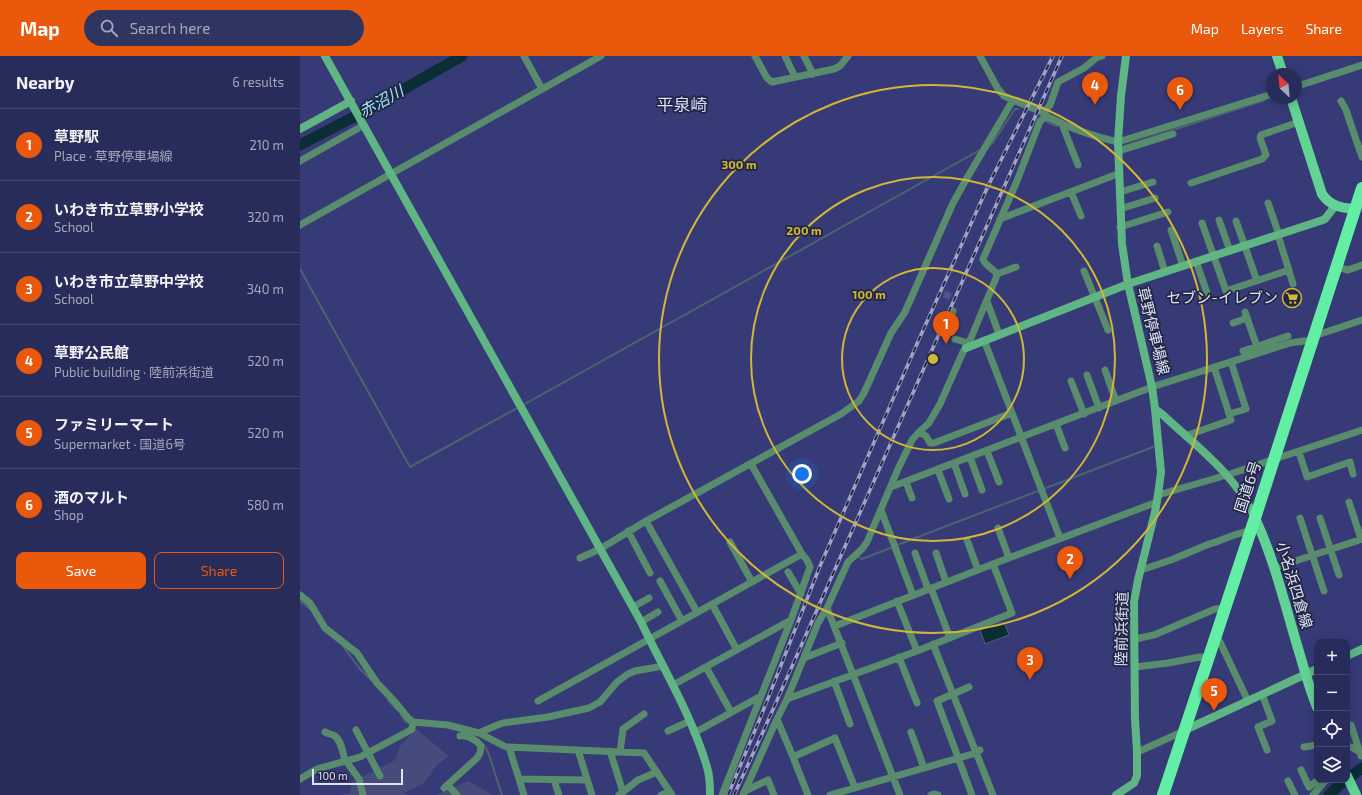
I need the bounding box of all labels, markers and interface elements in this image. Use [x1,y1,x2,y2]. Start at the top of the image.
search box [84,10,364,46]
text: Map [20,17,60,40]
icon: search [98,17,120,39]
text: Search here [130,19,210,37]
text: Map [1191,20,1219,37]
text: Layers [1241,20,1283,37]
text: Share [1305,20,1342,37]
north arrow [1266,68,1302,104]
text: Nearby [16,72,74,92]
pin: 4 [1082,72,1108,105]
text: 6 results [232,74,284,90]
pin: 6 [1167,77,1193,110]
water label: 赤沼川 [355,80,408,121]
district label: 平泉崎 [657,94,708,114]
text: 草野駅 [54,127,99,145]
text: 1 [26,137,32,153]
text: 210 m [249,137,284,153]
text: Place · 草野停車場線 [54,148,173,164]
text: 300 m [721,157,757,171]
text: いわき市立草野小学校 [54,200,204,218]
text: 2 [25,209,33,225]
text: 320 m [247,209,284,225]
text: School [54,219,94,235]
text: 200 m [786,223,822,237]
text: いわき市立草野中学校 [54,272,204,290]
text: 3 [25,281,33,297]
text: 340 m [247,281,284,297]
street label: 草野停車場線 [1134,285,1174,377]
text: 100 m [852,287,886,301]
supermarket icon: セブン-イレブン [1281,287,1303,309]
place label: セブン-イレブン [1166,288,1278,306]
text: School [54,291,94,307]
pin: 1 [933,311,959,344]
text: 草野公民館 [54,343,129,361]
centre of rings [926,352,940,366]
text: 4 [25,353,33,369]
text: 520 m [248,353,284,369]
text: Public building · 陸前浜街道 [54,364,214,380]
text: ファミリーマート [54,415,174,433]
text: 5 [25,425,33,441]
text: 520 m [248,425,284,441]
text: Supermarket · 国道6号 [54,436,186,452]
street label: 国道6号 [1230,458,1264,515]
your location [792,464,812,484]
text: 酒のマルト [54,488,129,506]
text: 6 [25,497,33,513]
text: 580 m [247,497,284,513]
text: Shop [54,507,84,523]
street label: 小名浜四倉線 [1273,539,1317,630]
pin: 2 [1057,546,1083,579]
button: Save [16,552,146,589]
button: Share [154,552,284,589]
street label: 陸前浜街道 [1111,591,1131,667]
map controls [1314,639,1350,783]
button: + [1314,639,1350,675]
pin: 3 [1017,647,1043,680]
button: − [1314,675,1350,711]
pin: 5 [1201,678,1227,711]
button: locate [1314,711,1350,747]
button: layers [1314,747,1350,783]
scale bar [312,767,403,786]
text: 100 m [318,769,348,782]

